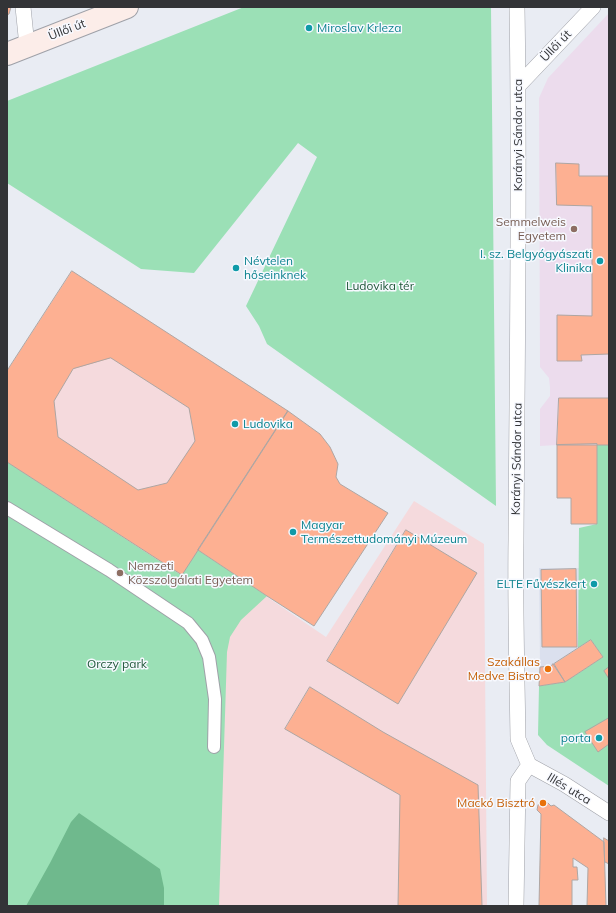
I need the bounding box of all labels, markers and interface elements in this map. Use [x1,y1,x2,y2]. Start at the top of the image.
street label: Üllői út [46,16,88,44]
place label: Miroslav Krleza [317,21,401,35]
marker: Miroslav Krleza [304,23,314,33]
street label: Üllői út [537,27,575,65]
street label: Korányi Sándor utca [511,79,525,191]
place label: Semmelweis Egyetem [496,215,566,243]
marker: Semmelweis Egyetem [569,224,579,234]
place label: I. sz. Belgyógyászati Klinika [480,247,592,275]
place label: Névtelen hőseinknek [244,254,306,282]
marker: I. sz. Belgyógyászati Klinika [595,256,605,266]
marker: Névtelen hőseinknek [231,263,241,273]
park label: Ludovika tér [346,279,414,293]
street label: Korányi Sándor utca [509,403,525,515]
place label: Ludovika [243,417,293,431]
marker: Ludovika [230,419,240,429]
place label: Magyar Természettudományi Múzeum [301,518,467,546]
marker: Magyar Természettudományi Múzeum [288,527,298,537]
place label: Nemzeti Közszolgálati Egyetem [128,559,253,587]
marker: Nemzeti Közszolgálati Egyetem [115,568,125,578]
place label: ELTE Fűvészkert [497,577,586,591]
marker: ELTE Fűvészkert [589,579,599,589]
place label: Szakállas Medve Bistro [468,655,540,683]
park label: Orczy park [87,657,147,671]
marker: Szakállas Medve Bistro [543,664,553,674]
place label: porta [561,731,591,745]
marker: porta [594,733,604,743]
street label: Illés utca [544,770,594,808]
place label: Mackó Bisztró [457,796,535,810]
marker: Mackó Bisztró [538,798,548,808]

